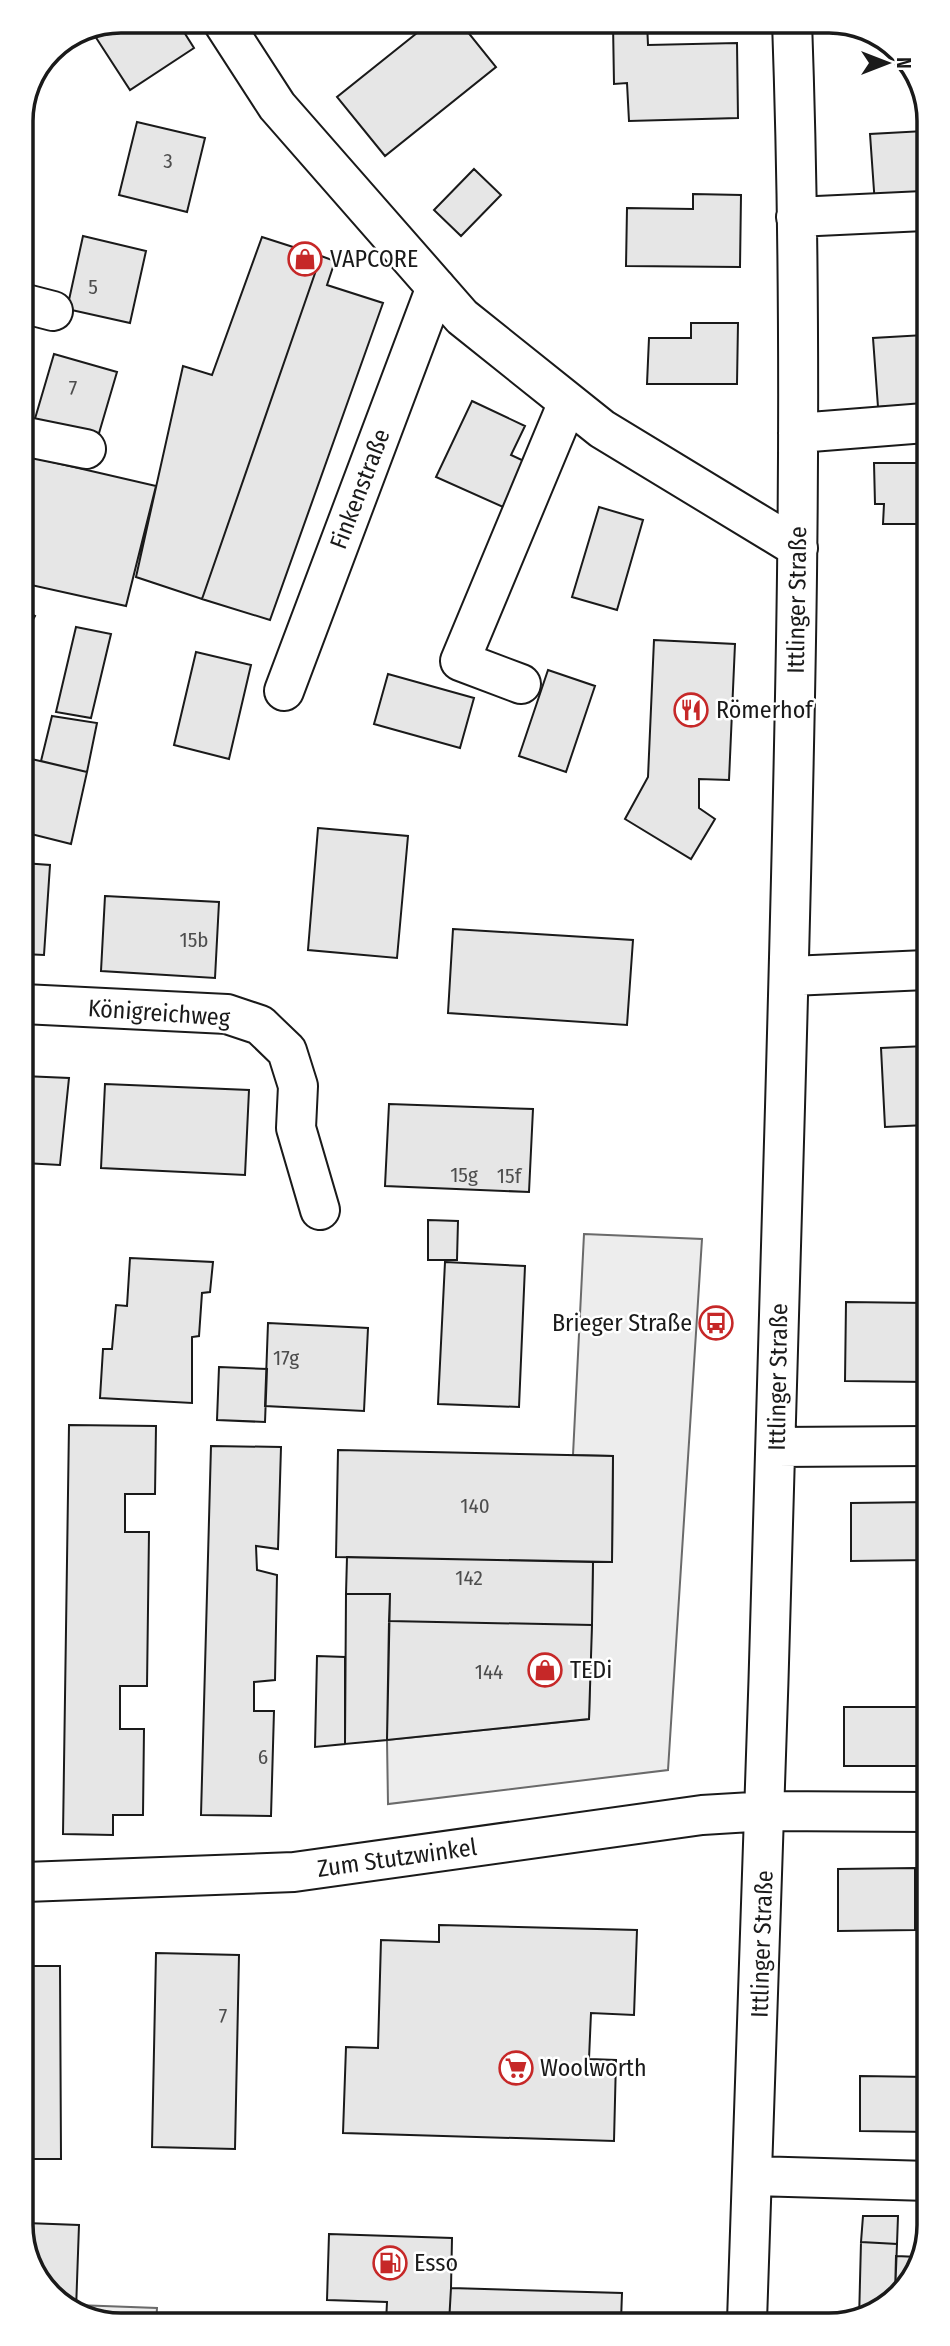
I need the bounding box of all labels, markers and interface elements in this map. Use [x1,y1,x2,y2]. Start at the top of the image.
north arrow [852,28,922,98]
text: N [892,57,915,69]
house number: 3 [163,148,173,174]
shop icon: VAPCORE [286,240,324,278]
place label: VAPCORE [330,245,418,273]
house number: 5 [88,274,98,300]
house number: 7 [69,375,77,401]
street label: Finkenstraße [324,425,396,553]
street label: Ittlinger Straße [782,526,812,674]
restaurant icon: Römerhof [672,691,710,729]
place label: Römerhof [716,696,814,724]
house number: 15b [179,927,209,953]
street label: Königreichweg [87,994,232,1032]
house number: 15g [450,1162,478,1188]
house number: 15f [497,1163,523,1189]
street label: Ittlinger Straße [763,1303,793,1451]
bus stop icon: Brieger Straße [697,1304,735,1342]
place label: Brieger Straße [552,1309,692,1337]
house number: 17g [273,1345,299,1371]
house number: 140 [460,1493,490,1519]
house number: 142 [455,1565,483,1591]
shop icon: TEDi [526,1651,564,1689]
place label: TEDi [570,1656,612,1684]
house number: 144 [475,1659,503,1685]
house number: 6 [258,1744,268,1770]
street label: Zum Stutzwinkel [315,1833,479,1883]
street label: Ittlinger Straße [745,1870,779,2018]
house number: 7 [219,2003,227,2029]
supermarket icon: Woolworth [497,2049,535,2087]
place label: Woolworth [540,2054,647,2082]
fuel station icon: Esso [371,2244,409,2282]
place label: Esso [414,2249,458,2277]

